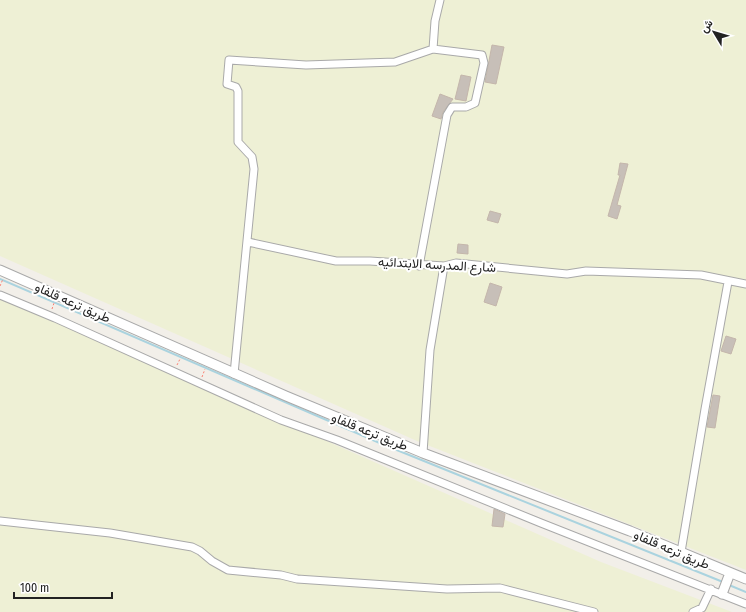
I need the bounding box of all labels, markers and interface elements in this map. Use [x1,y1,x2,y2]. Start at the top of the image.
north arrow [694,12,734,52]
text: ش [697,17,716,35]
street label: شارع المدرسه الابتدائيه [378,254,496,277]
street label: طريق ترعه قلفاو [32,279,113,327]
street label: طريق ترعه قلفاو [329,409,410,454]
street label: طريق ترعه قلفاو [631,527,712,573]
scale bar [14,574,112,600]
text: 100 m [20,581,49,595]

